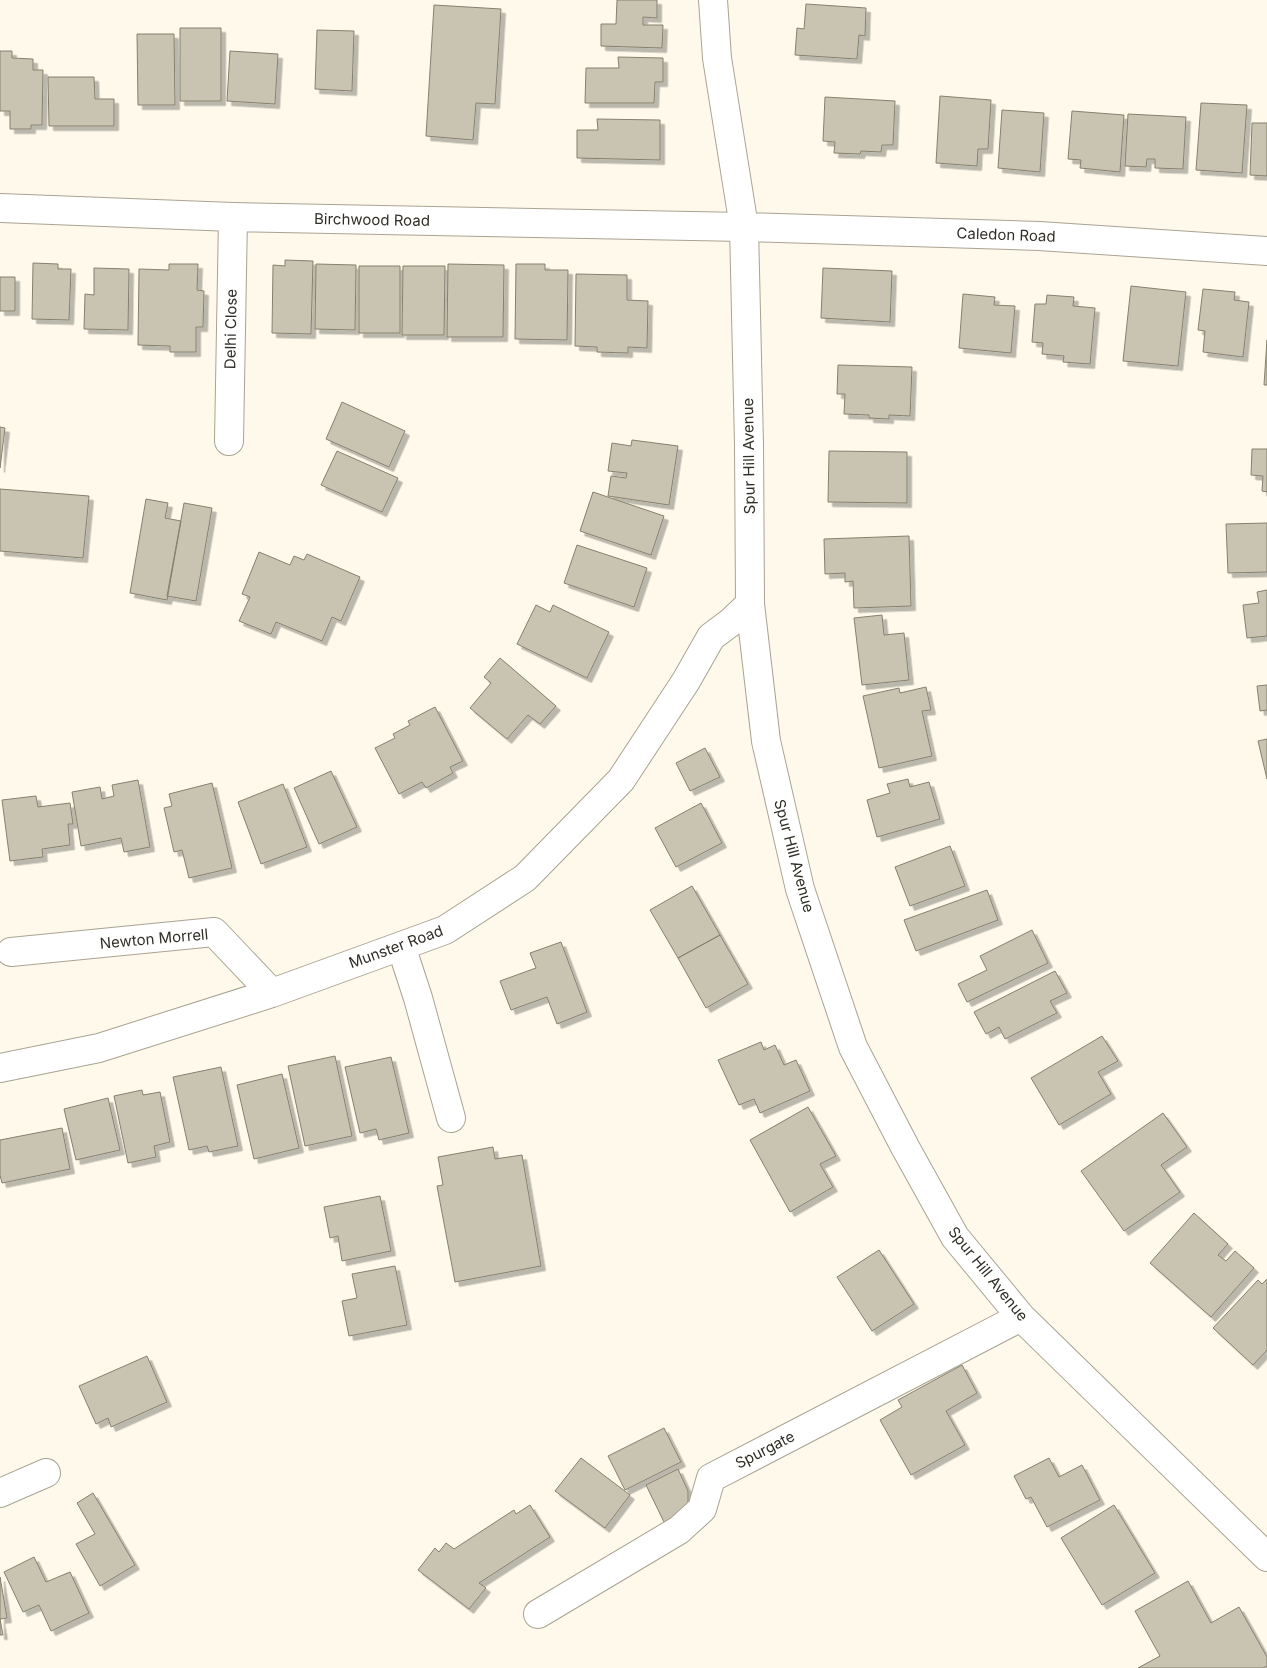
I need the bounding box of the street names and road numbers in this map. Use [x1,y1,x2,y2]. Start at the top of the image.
street label: Birchwood Road [314,209,430,230]
street label: Caledon Road [956,223,1056,246]
street label: Delhi Close [220,289,241,369]
street label: Spur Hill Avenue [738,398,759,514]
street label: Spur Hill Avenue [770,797,819,915]
street label: Munster Road [346,921,445,972]
street label: Newton Morrell [99,924,209,953]
street label: Spur Hill Avenue [944,1222,1032,1325]
street label: Spurgate [732,1427,798,1473]

